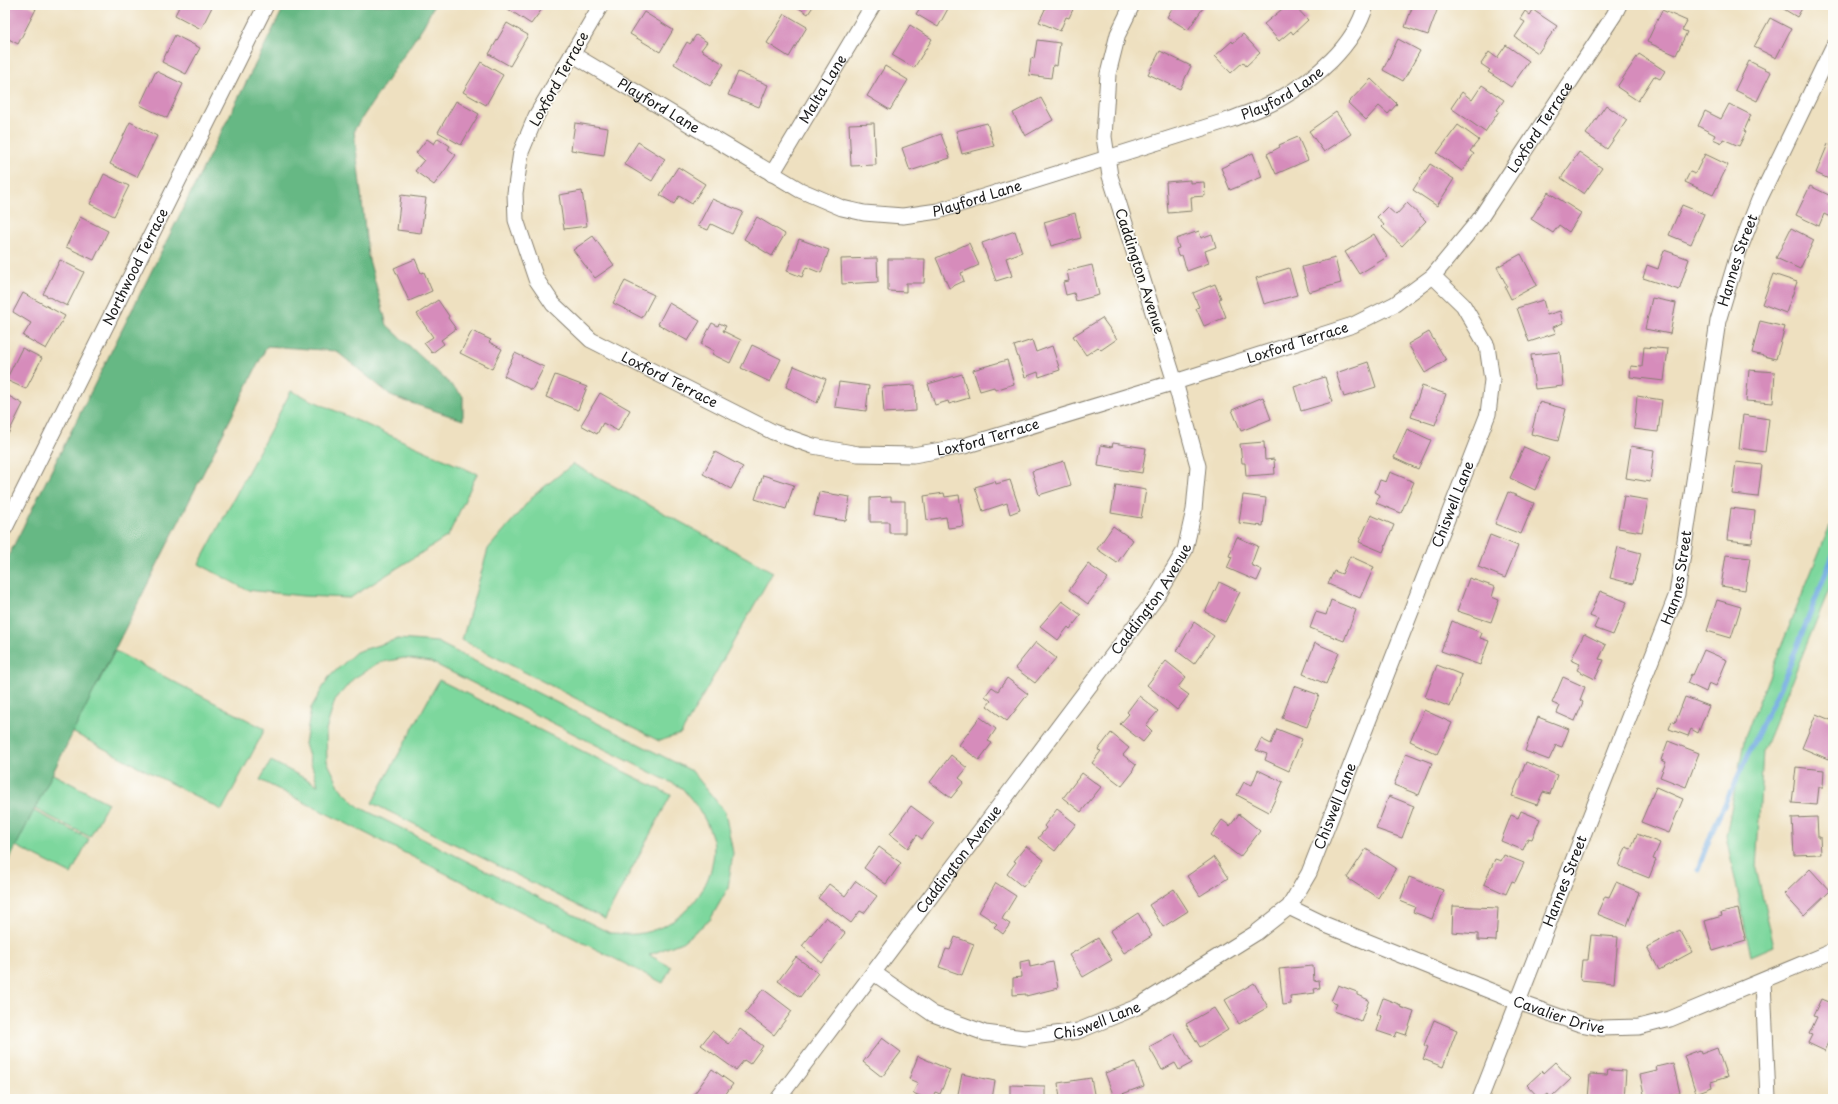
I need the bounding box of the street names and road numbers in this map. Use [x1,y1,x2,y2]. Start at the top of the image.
street label: Loxford Terrace [524,27,593,130]
street label: Malta Lane [794,50,851,127]
street label: Playford Lane [1238,61,1328,125]
street label: Playford Lane [614,73,704,138]
street label: Loxford Terrace [1502,77,1578,177]
street label: Playford Lane [931,174,1024,222]
street label: Northwood Terrace [97,204,173,329]
street label: Caddington Avenue [1110,205,1171,337]
street label: Hannes Street [1712,210,1763,309]
street label: Loxford Terrace [1244,316,1351,368]
street label: Loxford Terrace [618,346,722,412]
street label: Loxford Terrace [935,413,1042,461]
street label: Chiswell Lane [1426,457,1479,551]
street label: Hannes Street [1655,529,1696,628]
street label: Caddington Avenue [1105,542,1196,659]
street label: Chiswell Lane [1308,759,1361,853]
street label: Caddington Avenue [910,800,1006,918]
street label: Hannes Street [1537,832,1592,930]
street label: Cavalier Drive [1510,990,1606,1038]
street label: Chiswell Lane [1052,996,1144,1044]

